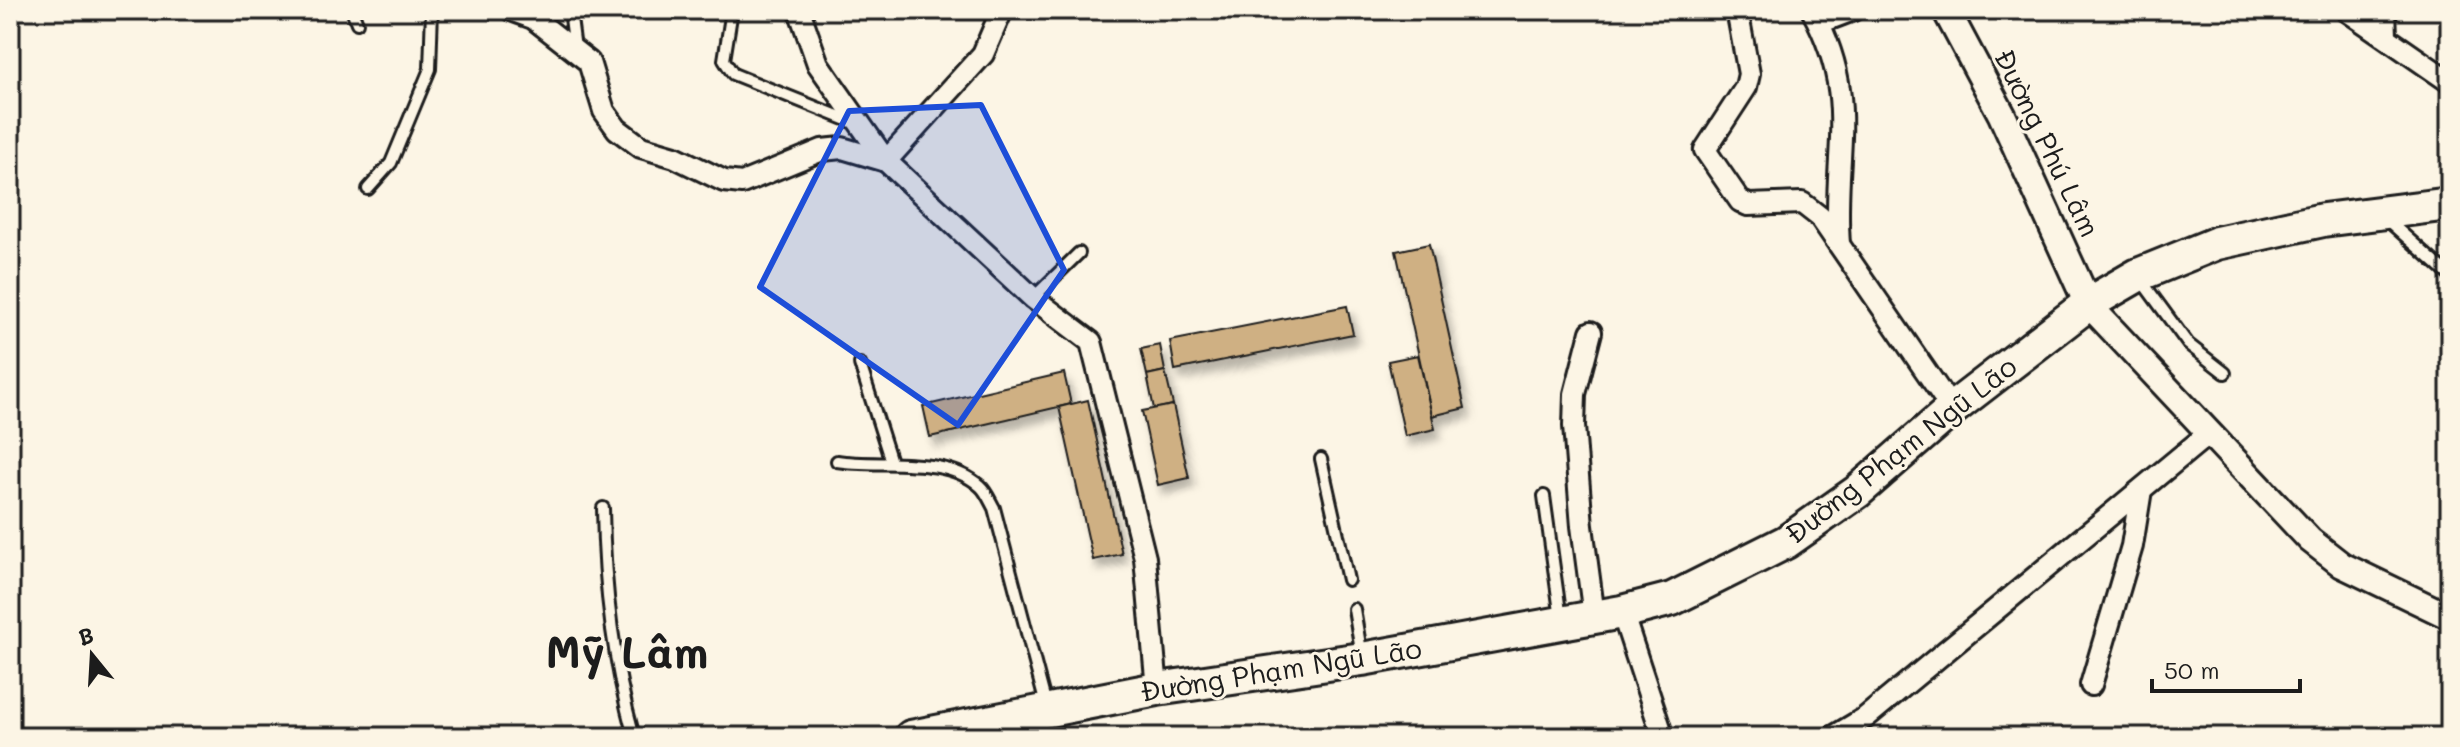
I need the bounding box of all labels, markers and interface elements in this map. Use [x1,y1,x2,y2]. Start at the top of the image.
street label: Đường Phú Lâm [1987,43,2109,242]
street label: Đường Phạm Ngũ Lão [1777,347,2024,551]
north arrow [52,615,132,695]
text: B [74,619,97,652]
district label: Mỹ Lâm [546,622,708,680]
street label: Đường Phạm Ngũ Lão [1138,629,1424,709]
scale bar [2152,643,2300,693]
text: 50 m [2164,654,2220,685]

